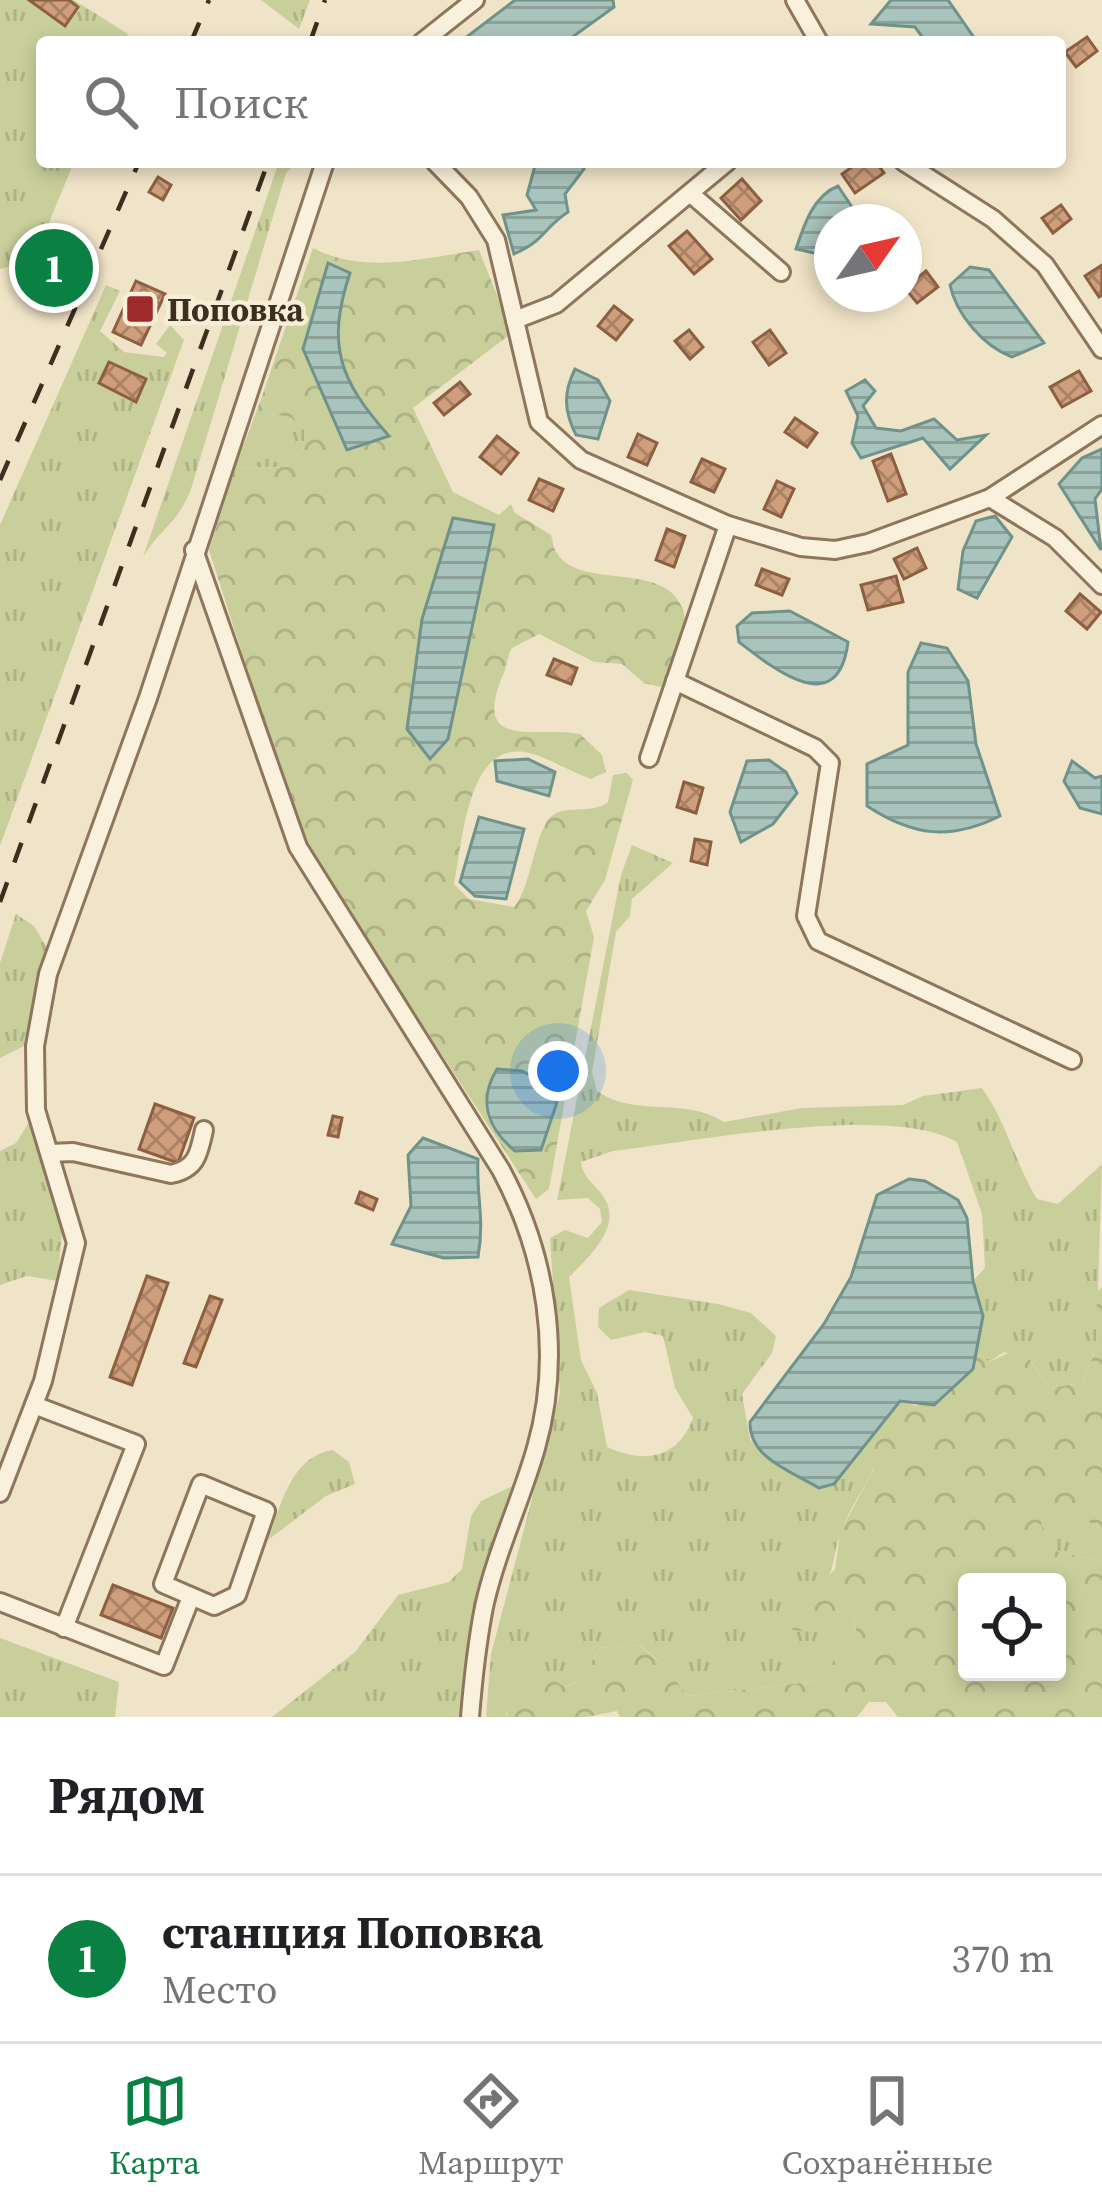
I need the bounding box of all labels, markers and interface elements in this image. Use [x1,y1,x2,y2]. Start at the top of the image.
search box [36,36,1066,168]
icon: search [78,69,144,135]
text: Поиск [174,71,308,133]
north arrow [814,204,922,312]
pin: 1 [15,223,93,313]
place label: Поповка [167,287,304,332]
marker: Поповка [124,293,156,325]
your location [528,1041,588,1101]
map controls [958,1573,1066,1681]
button: locate [958,1573,1066,1681]
text: Рядом [48,1760,205,1830]
text: станция Поповка [162,1901,543,1963]
text: 1 [76,1932,98,1985]
text: 370 m [951,1932,1054,1985]
text: Место [162,1963,277,2016]
tab: Карта [109,2068,200,2185]
tab: Маршрут [418,2068,564,2185]
tab: Сохранённые [782,2068,993,2185]

